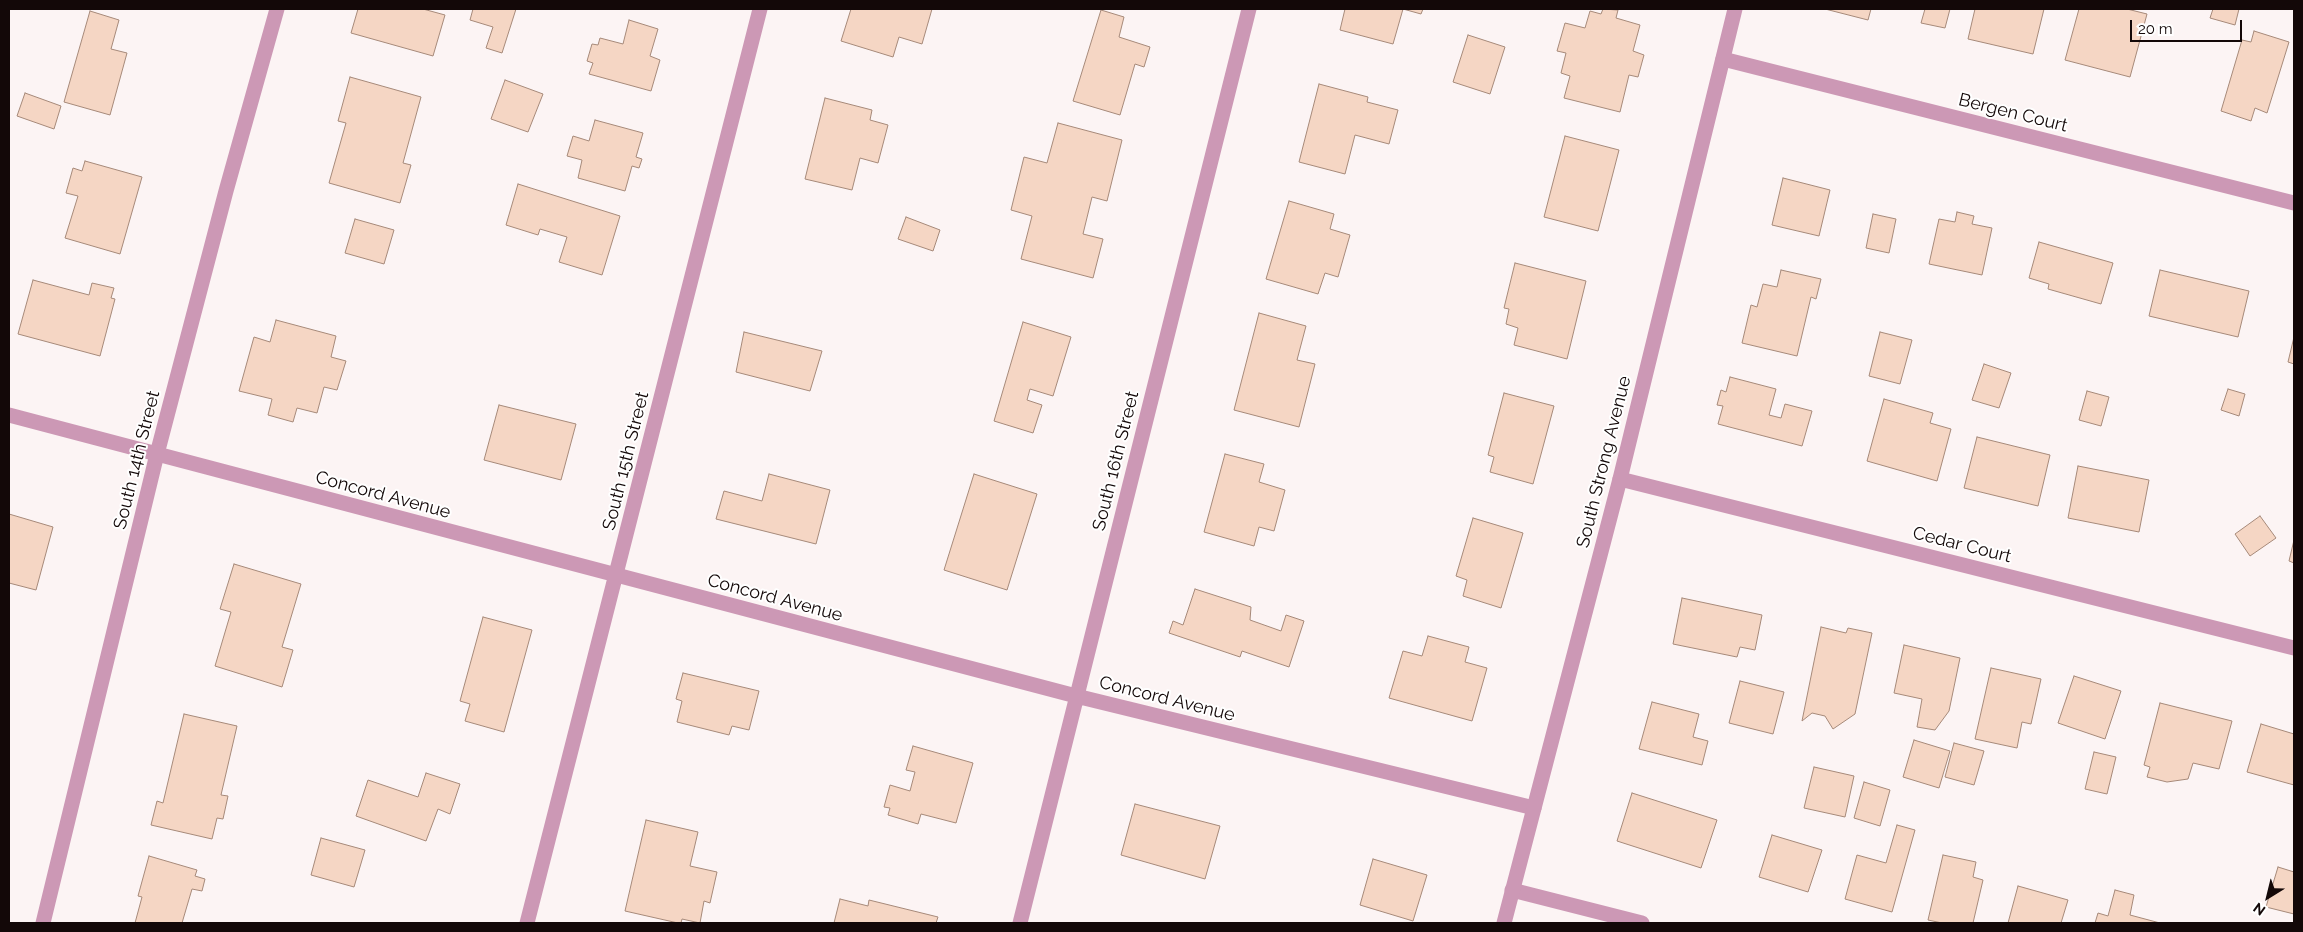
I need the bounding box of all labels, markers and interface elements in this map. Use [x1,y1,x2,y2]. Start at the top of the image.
scale bar [2133,10,2246,42]
text: 20 m [2138,20,2173,38]
street label: Bergen Court [1956,89,2070,137]
street label: South Strong Avenue [1572,374,1636,550]
street label: South 14th Street [109,389,165,531]
street label: South 16th Street [1088,389,1144,533]
street label: South 15th Street [598,390,654,532]
street label: Concord Avenue [313,467,453,523]
street label: Cedar Court [1910,522,2014,568]
street label: Concord Avenue [705,570,845,626]
street label: Concord Avenue [1097,672,1237,726]
north arrow [2243,872,2293,922]
text: N [2250,900,2268,919]

